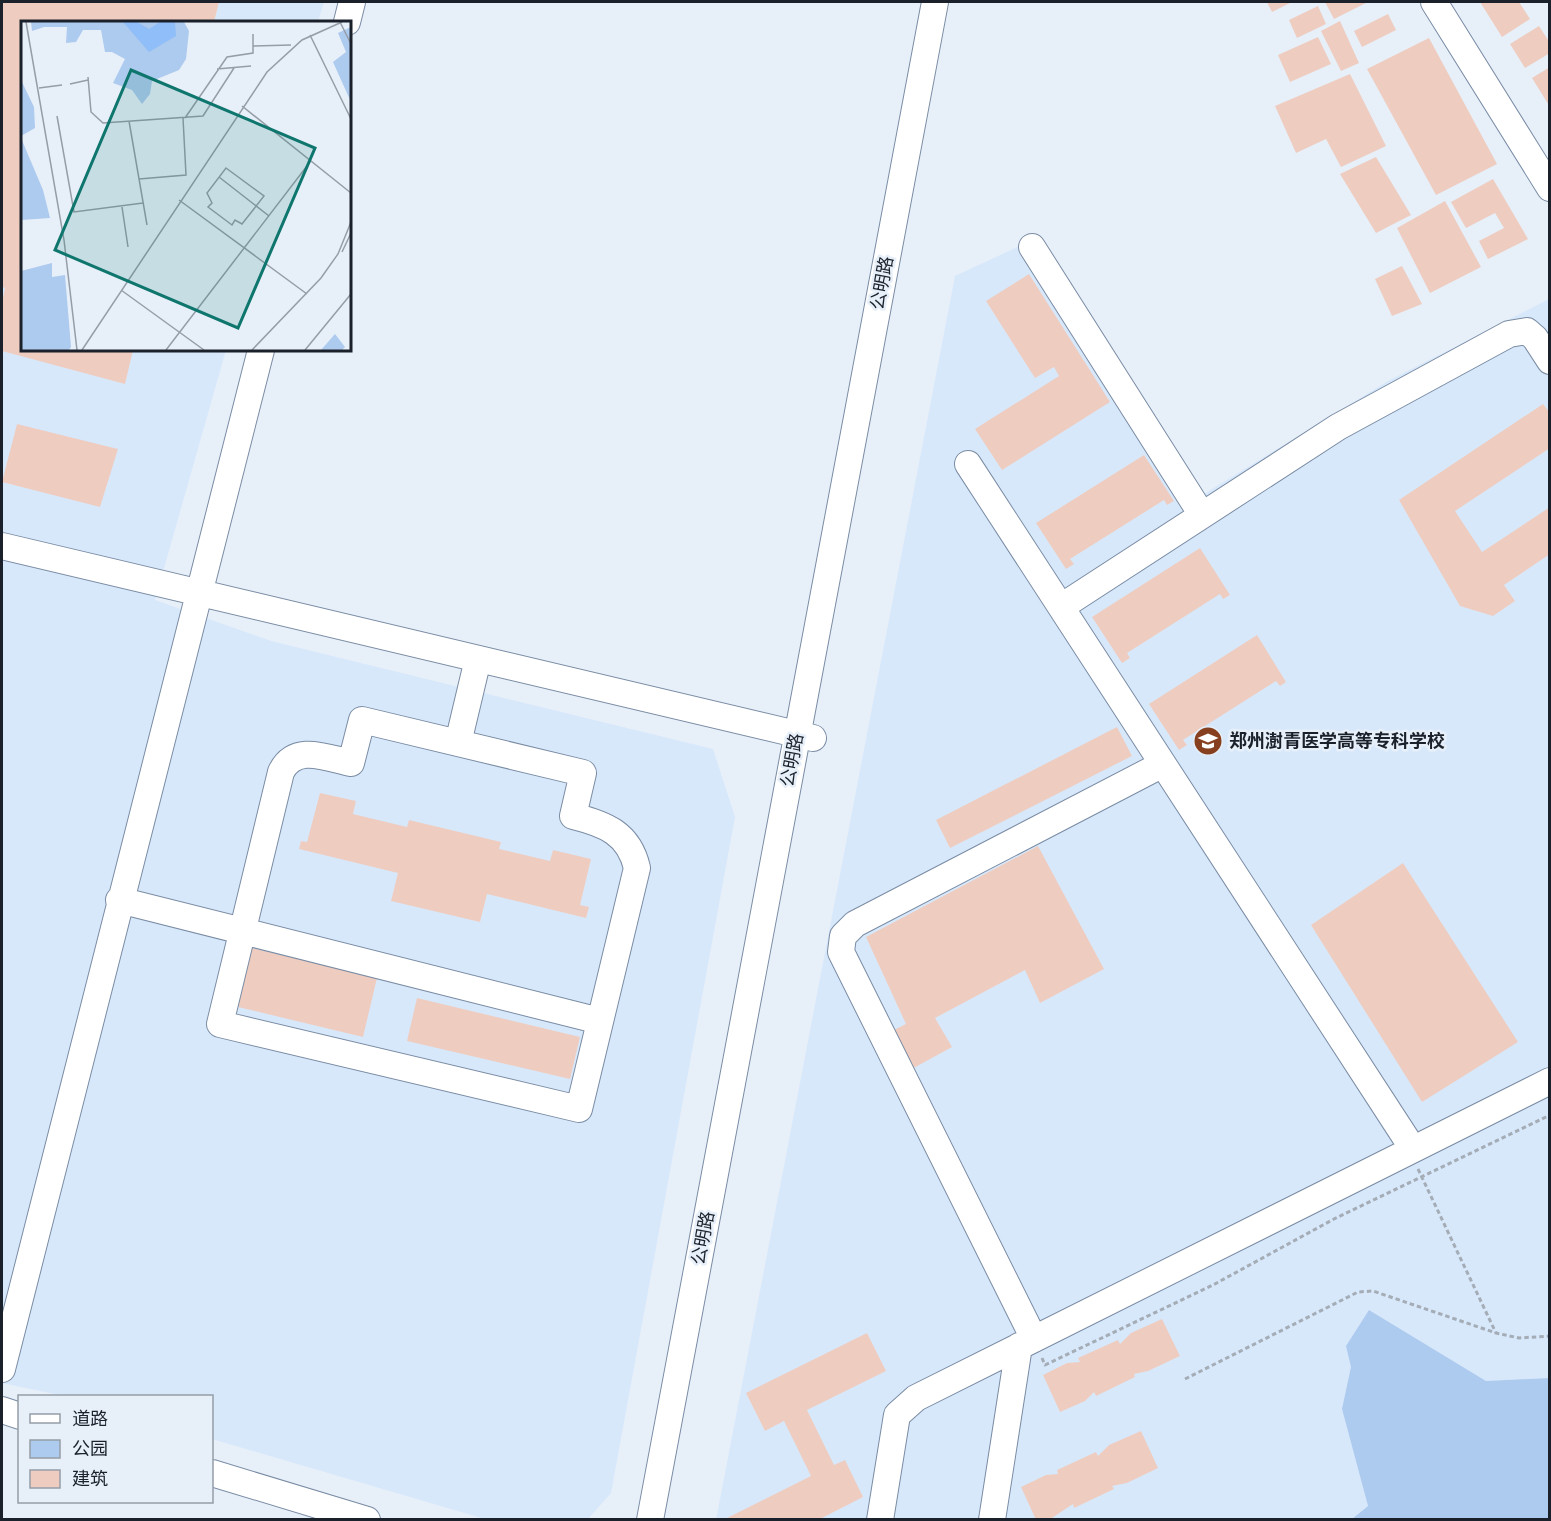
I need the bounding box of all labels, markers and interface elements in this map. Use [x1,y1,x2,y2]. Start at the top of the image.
inset map [21,21,351,351]
street label: 公明路 [866,254,898,312]
school or university icon: 郑州澍青医学高等专科学校 [1192,725,1224,757]
place label: 郑州澍青医学高等专科学校 [1229,730,1445,752]
street label: 公明路 [776,731,808,789]
street label: 公明路 [687,1209,719,1267]
legend [18,1395,213,1503]
text: 道路 [72,1408,108,1430]
text: 公园 [72,1438,108,1460]
text: 建筑 [72,1468,108,1490]

